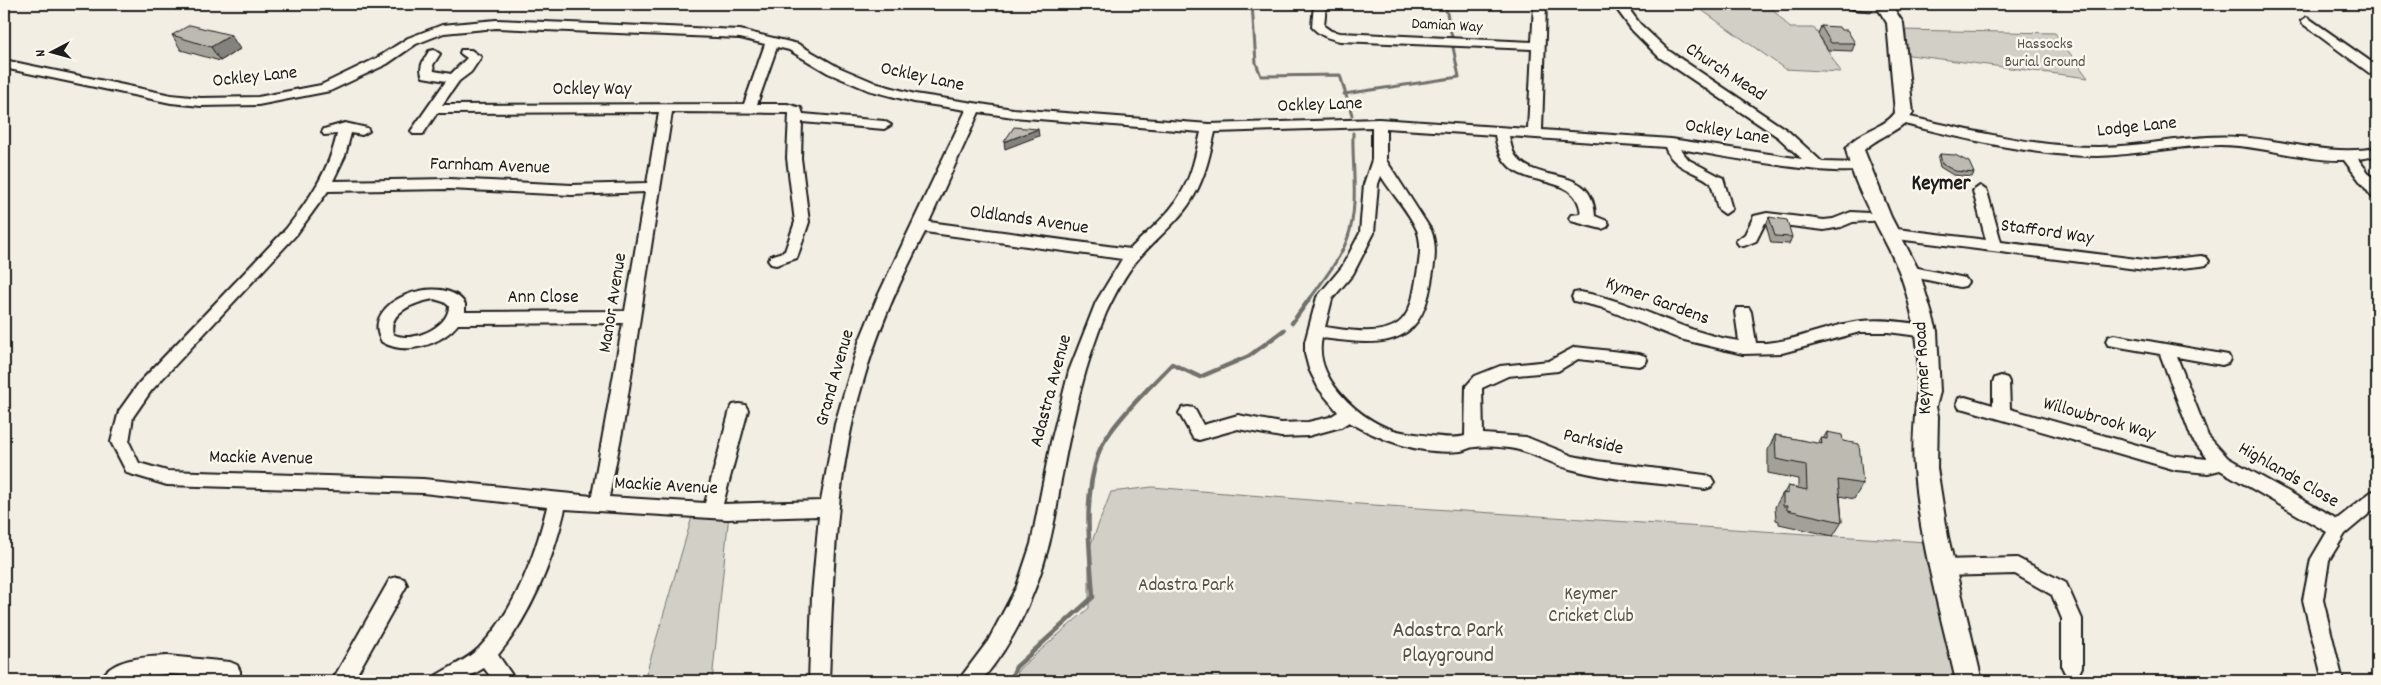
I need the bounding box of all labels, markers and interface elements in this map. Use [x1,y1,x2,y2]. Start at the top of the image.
street label: Damian Way [1411,13,1484,39]
north arrow [28,28,78,78]
park label: Hassocks Burial Ground [2004,33,2086,74]
street label: Church Mead [1679,37,1771,109]
text: N [31,49,51,58]
street label: Ockley Lane [878,56,966,100]
street label: Ockley Lane [211,60,299,96]
street label: Ockley Way [553,77,632,104]
street label: Ockley Lane [1277,91,1363,121]
street label: Lodge Lane [2096,110,2178,146]
street label: Ockley Lane [1683,113,1771,153]
street label: Farnham Avenue [429,151,551,183]
district label: Keymer [1912,170,1972,200]
street label: Oldlands Avenue [968,199,1090,243]
street label: Stafford Way [1999,213,2095,253]
street label: Manor Avenue [593,251,635,355]
street label: Kymer Gardens [1601,271,1713,333]
street label: Ann Close [507,285,579,312]
street label: Keymer Road [1908,321,1940,415]
street label: Grand Avenue [809,326,863,430]
street label: Adastra Avenue [1024,332,1080,450]
street label: Willowbrook Way [2040,391,2159,449]
street label: Parkside [1560,423,1626,463]
street label: Highlands Close [2233,436,2343,516]
street label: Mackie Avenue [209,445,313,473]
street label: Mackie Avenue [614,471,718,503]
park label: Adastra Park [1138,573,1234,600]
park label: Keymer Cricket Club [1548,582,1634,631]
park label: Adastra Park Playground [1392,616,1504,672]

